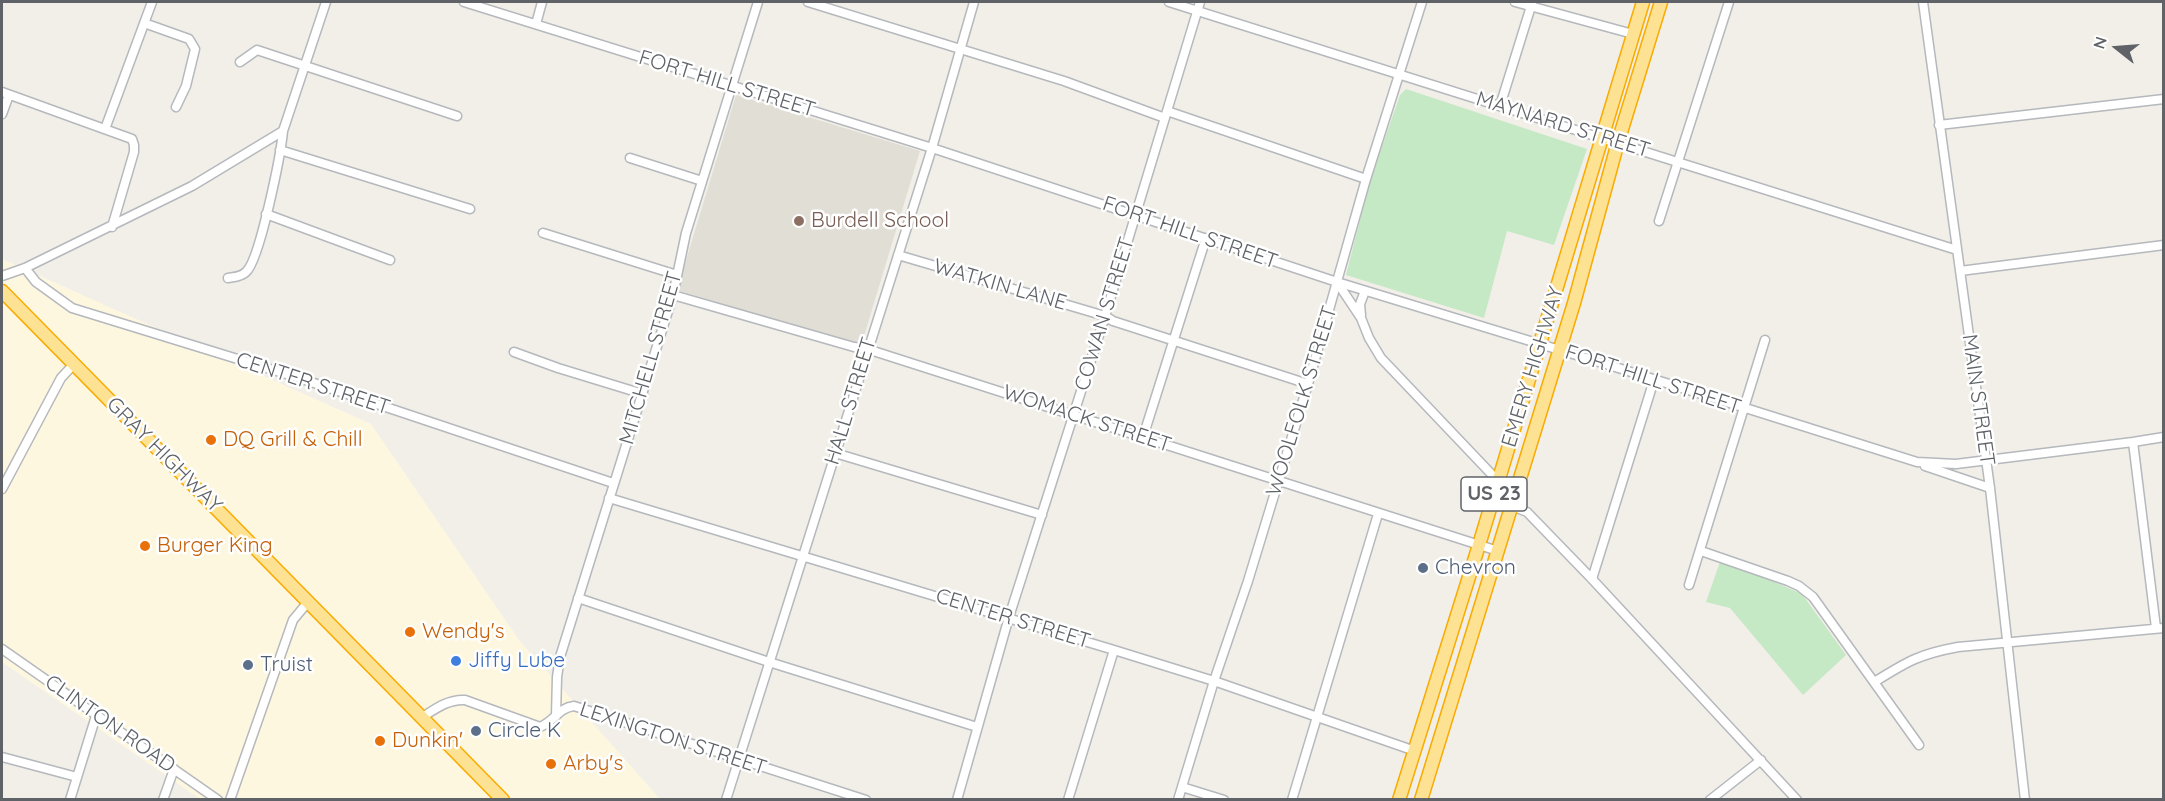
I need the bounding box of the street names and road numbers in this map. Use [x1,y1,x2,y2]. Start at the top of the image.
street label: FORT HILL STREET [636,45,818,123]
street label: MAYNARD STREET [1473,87,1653,163]
street label: FORT HILL STREET [1099,191,1281,275]
street label: COWAN STREET [1070,234,1140,394]
street label: WATKIN LANE [930,254,1070,316]
street label: MITCHELL STREET [614,269,688,447]
street label: EMERY HIGHWAY [1497,284,1569,450]
street label: WOOLFOLK STREET [1261,303,1343,499]
street label: MAIN STREET [1956,333,2000,467]
street label: HALL STREET [820,334,882,468]
street label: FORT HILL STREET [1562,340,1744,420]
street label: CENTER STREET [233,347,393,421]
street label: WOMACK STREET [999,380,1175,458]
street label: GRAY HIGHWAY [101,392,227,518]
road number: US 23 [1461,477,1527,511]
street label: CENTER STREET [933,583,1093,655]
street label: CLINTON ROAD [40,670,180,778]
street label: LEXINGTON STREET [576,697,770,781]

